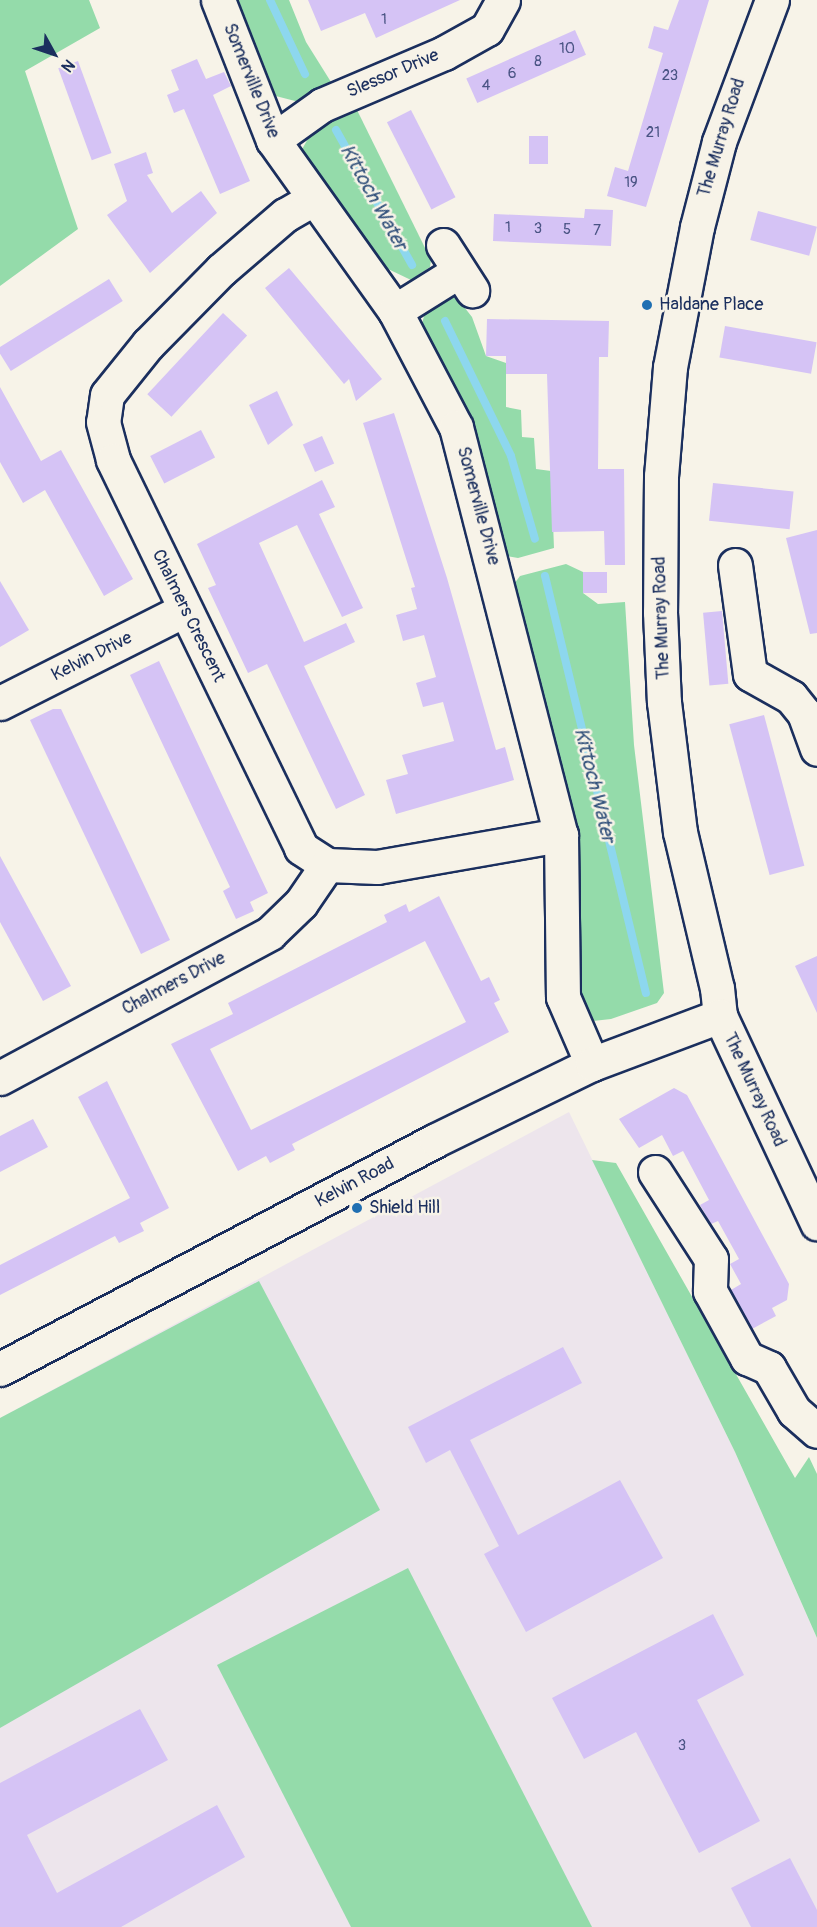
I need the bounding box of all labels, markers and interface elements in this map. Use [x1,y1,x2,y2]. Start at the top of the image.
house number: 1 [381,11,387,29]
street label: Somerville Drive [218,20,284,142]
north arrow [24,24,84,84]
house number: 10 [559,40,575,58]
street label: Slessor Drive [344,45,442,103]
house number: 8 [534,53,542,71]
text: N [57,55,79,76]
house number: 6 [508,65,516,83]
house number: 23 [662,67,678,85]
street label: The Murray Road [694,76,750,200]
house number: 4 [482,77,490,95]
house number: 21 [646,124,660,142]
water label: Kittoch Water [335,140,413,254]
house number: 19 [624,174,638,192]
house number: 1 [505,219,511,237]
house number: 3 [534,220,542,238]
house number: 5 [563,221,571,239]
house number: 7 [593,222,601,240]
place label: Haldane Place [659,294,763,316]
marker: Haldane Place [640,298,654,312]
street label: Somerville Drive [452,444,504,568]
street label: Chalmers Crescent [147,546,229,686]
street label: The Murray Road [649,556,675,680]
street label: Kelvin Drive [48,627,136,687]
water label: Kittoch Water [569,725,621,845]
street label: Chalmers Drive [119,948,229,1020]
street label: The Murray Road [718,1030,790,1150]
street label: Kelvin Road [312,1153,398,1213]
place label: Shield Hill [369,1197,440,1219]
marker: Shield Hill [350,1201,364,1215]
house number: 3 [678,1737,686,1755]

